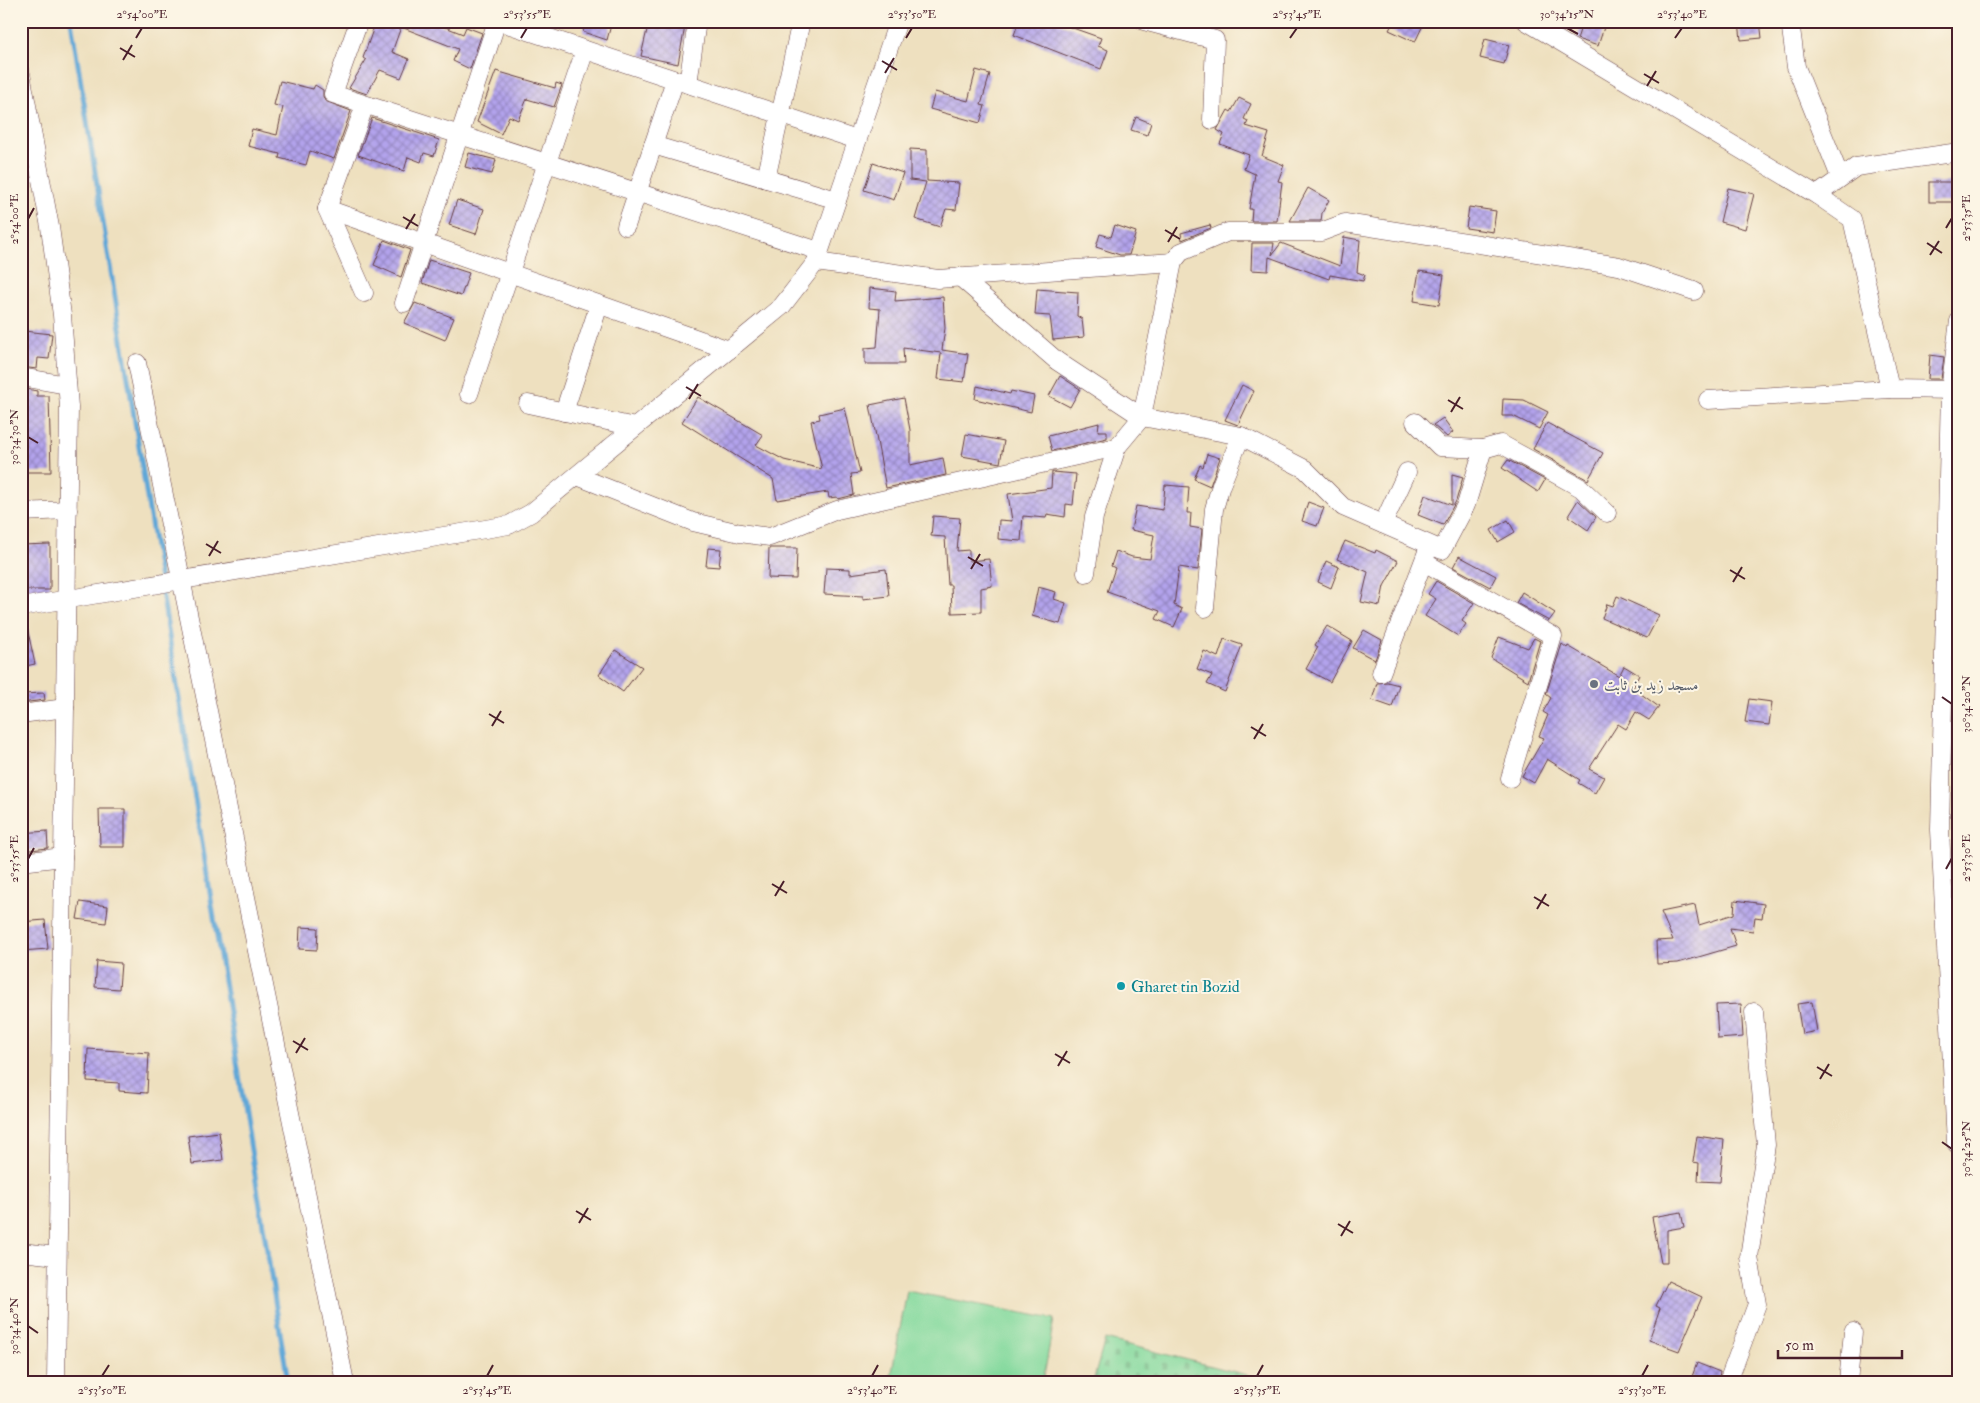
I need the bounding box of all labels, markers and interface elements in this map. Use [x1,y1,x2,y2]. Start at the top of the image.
text: 2°54'00"E [116,7,168,22]
text: 2°53'55"E [503,7,551,22]
text: 2°53'50"E [888,7,937,22]
text: 2°53'45"E [1273,7,1322,22]
text: 30°34'15"N [1540,7,1595,22]
text: 2°53'40"E [1657,7,1707,22]
text: 2°54'00"E [7,193,22,245]
text: 2°53'35"E [1959,194,1974,242]
text: 30°34'30"N [7,409,22,465]
place label: مسجد زيد بن ثابت [1604,675,1699,695]
text: 30°34'20"N [1959,675,1974,733]
marker: مسجد زيد بن ثابت [1588,678,1600,690]
text: 2°53'30"E [1959,834,1974,882]
text: 2°53'55"E [7,835,22,883]
place label: Gharet tin Bozid [1131,977,1240,997]
marker: Gharet tin Bozid [1115,980,1127,992]
text: 30°34'25"N [1959,1121,1974,1177]
text: 30°34'40"N [7,1297,22,1355]
scale bar [1778,1328,1901,1360]
text: 50 m [1785,1336,1814,1355]
text: 2°53'50"E [78,1383,127,1398]
text: 2°53'45"E [463,1383,512,1398]
text: 2°53'40"E [847,1383,897,1398]
text: 2°53'35"E [1233,1383,1281,1398]
text: 2°53'30"E [1618,1383,1666,1398]

